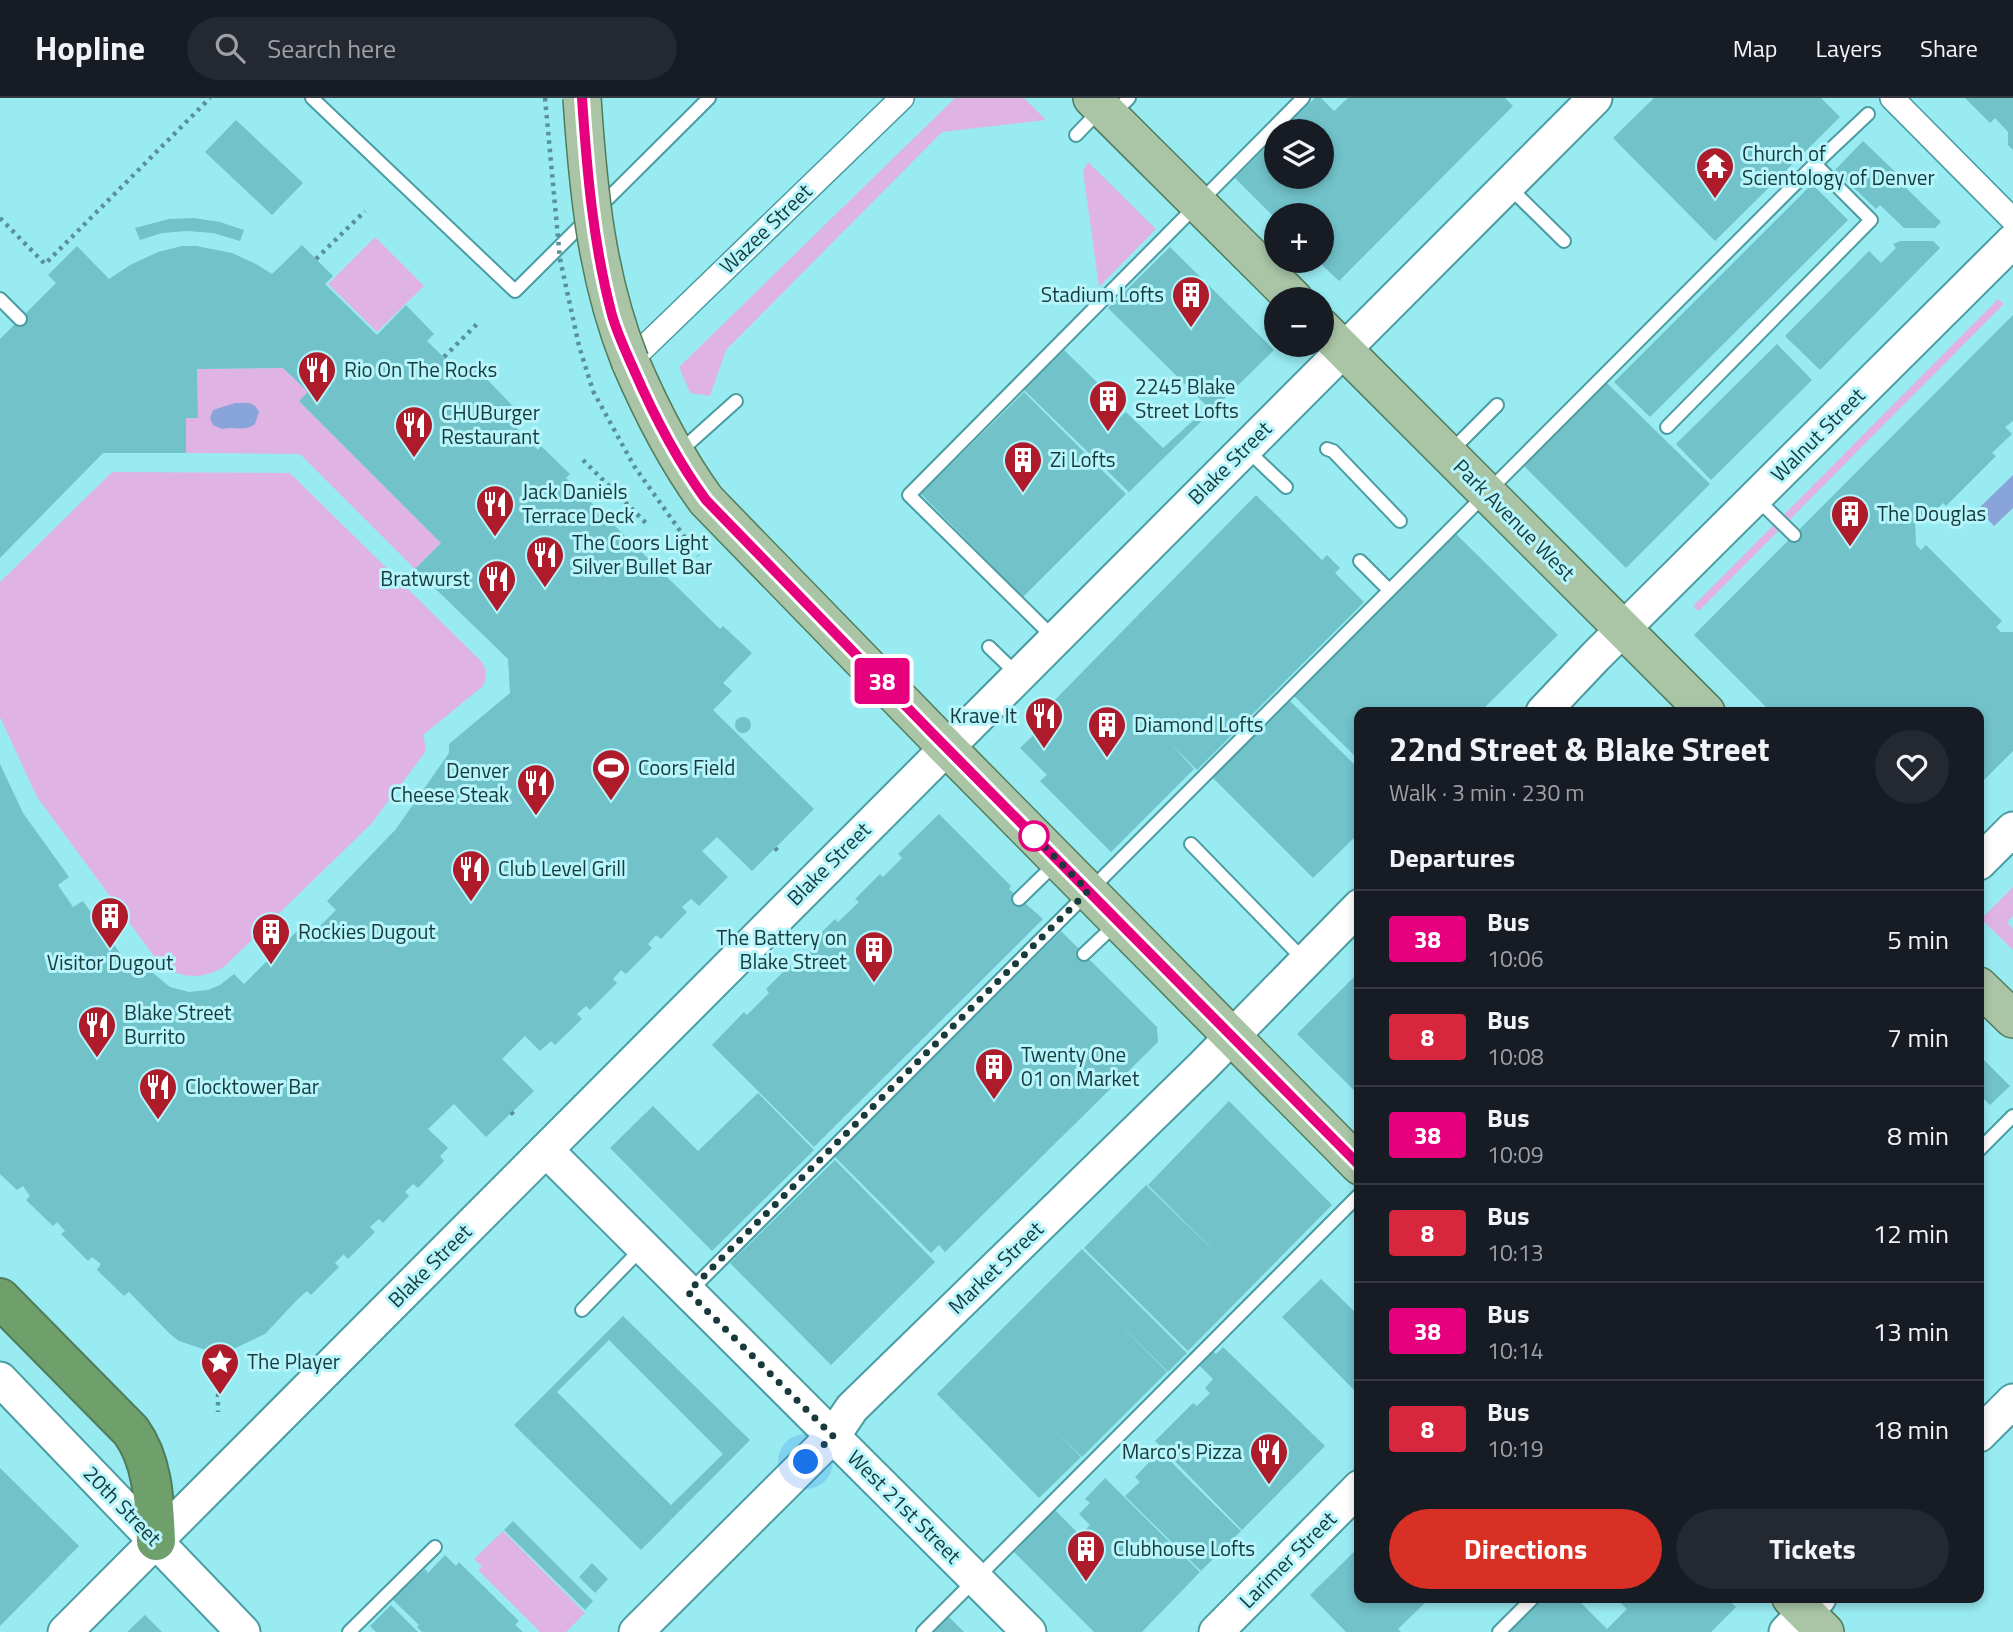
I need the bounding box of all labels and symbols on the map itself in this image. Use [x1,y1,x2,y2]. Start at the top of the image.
place label: Church of Scientology of Denver [1742,137,1935,193]
temple icon: Church of Scientology of Denver [1694,145,1736,200]
street label: Wazee Street [712,175,819,281]
building icon: Stadium Lofts [1170,274,1212,329]
place label: Stadium Lofts [1041,278,1164,310]
restaurant icon: Rio On The Rocks [296,349,338,404]
place label: Rio On The Rocks [344,353,497,385]
place label: 2245 Blake Street Lofts [1135,370,1239,426]
building icon: 2245 Blake Street Lofts [1087,378,1129,433]
street label: Walnut Street [1763,379,1872,489]
place label: CHUBurger Restaurant [441,396,540,452]
restaurant icon: CHUBurger Restaurant [393,404,435,459]
street label: Blake Street [1180,413,1279,512]
building icon: Zi Lofts [1002,439,1044,494]
place label: Zi Lofts [1050,443,1116,475]
street label: Park Avenue West [1446,451,1583,588]
place label: Jack Daniels Terrace Deck [522,475,634,531]
restaurant icon: Jack Daniels Terrace Deck [474,483,516,538]
building icon: The Douglas [1829,493,1871,548]
place label: The Douglas [1877,497,1986,529]
place label: The Coors Light Silver Bullet Bar [572,526,712,582]
restaurant icon: The Coors Light Silver Bullet Bar [524,534,566,589]
restaurant icon: Bratwurst [476,558,518,613]
place label: Bratwurst [380,562,471,594]
line badge: 38 [850,658,914,704]
restaurant icon: Krave It [1023,695,1065,750]
place label: Krave It [950,699,1018,731]
building icon: Diamond Lofts [1086,704,1128,759]
place label: Diamond Lofts [1134,708,1263,740]
sports icon: Coors Field [590,747,632,802]
place label: Coors Field [638,751,735,783]
place label: Denver Cheese Steak [390,754,509,810]
restaurant icon: Denver Cheese Steak [515,762,557,817]
street label: Blake Street [779,814,878,913]
unlabelled marker [1019,821,1049,851]
restaurant icon: Club Level Grill [450,848,492,903]
place label: Club Level Grill [498,852,626,884]
building icon: Visitor Dugout [89,895,131,950]
building icon: Rockies Dugout [250,911,292,966]
place label: Rockies Dugout [298,915,436,947]
place label: The Battery on Blake Street [716,921,848,977]
building icon: The Battery on Blake Street [853,929,895,984]
place label: Visitor Dugout [47,946,174,978]
place label: Blake Street Burrito [124,996,232,1052]
restaurant icon: Blake Street Burrito [76,1004,118,1059]
place label: Twenty One 01 on Market [1021,1038,1140,1094]
building icon: Twenty One 01 on Market [973,1046,1015,1101]
restaurant icon: Clocktower Bar [137,1066,179,1121]
place label: Clocktower Bar [185,1070,319,1102]
street label: Market Street [940,1213,1051,1321]
street label: Blake Street [380,1216,479,1315]
place icon: The Player [199,1341,241,1396]
place label: The Player [247,1345,340,1377]
restaurant icon: Marco's Pizza [1248,1431,1290,1486]
place label: Marco's Pizza [1122,1435,1242,1467]
street label: West 21st Street [840,1442,969,1571]
your location [788,1444,823,1479]
street label: 20th Street [76,1458,170,1553]
street label: Larimer Street [1231,1503,1344,1615]
building icon: Clubhouse Lofts [1065,1528,1107,1583]
place label: Clubhouse Lofts [1113,1532,1255,1564]

